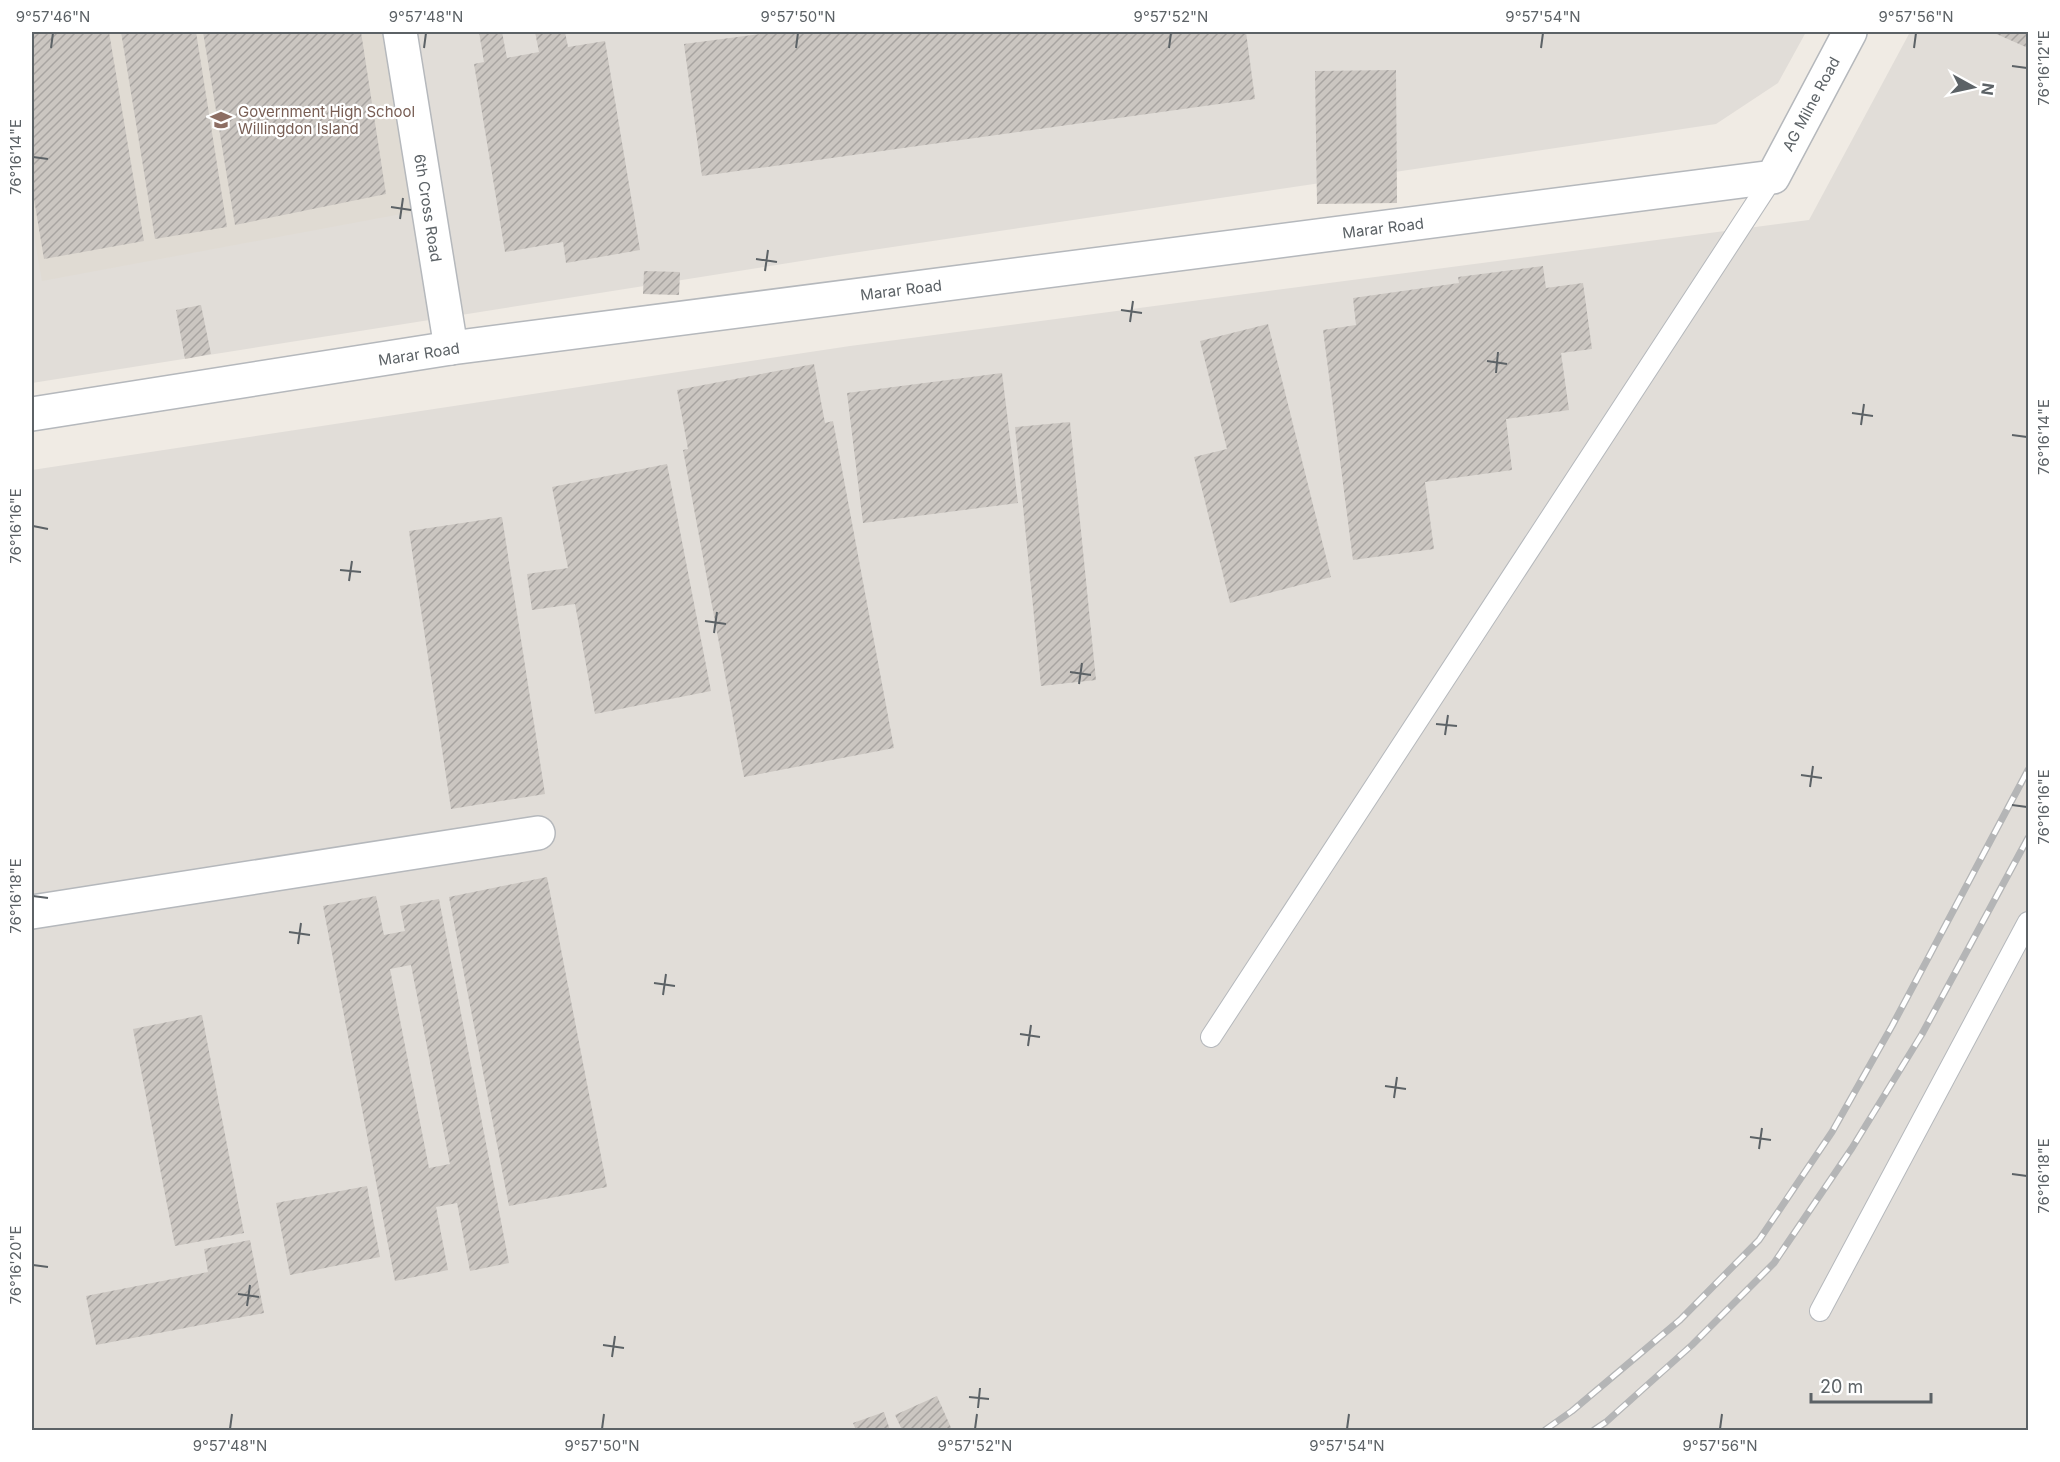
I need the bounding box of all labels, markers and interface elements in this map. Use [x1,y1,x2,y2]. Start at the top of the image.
text: 9°57'46"N [16,7,90,26]
text: 9°57'48"N [389,7,463,26]
text: 9°57'50"N [760,7,836,26]
text: 9°57'52"N [1134,7,1208,26]
text: 9°57'54"N [1505,7,1581,26]
text: 9°57'56"N [1879,7,1953,26]
text: 76°16'12"E [2034,30,2053,106]
street label: AG Milne Road [1778,54,1844,154]
north arrow [1943,57,2003,117]
text: N [1977,82,1999,97]
place label: Government High School Willingdon Island [238,102,415,138]
school or university icon: Government High School Willingdon Island [209,108,233,132]
text: 76°16'14"E [6,119,25,195]
street label: 6th Cross Road [410,153,446,263]
street label: Marar Road [1341,214,1425,242]
street label: Marar Road [859,276,943,304]
street label: Marar Road [377,338,461,370]
text: 76°16'14"E [2034,399,2053,475]
text: 76°16'16"E [6,488,25,564]
text: 76°16'16"E [2034,769,2053,845]
text: 76°16'18"E [6,858,25,934]
text: 76°16'18"E [2034,1138,2053,1214]
text: 76°16'20"E [6,1226,25,1304]
scale bar [1811,1366,1931,1404]
text: 20 m [1820,1376,1863,1397]
text: 9°57'48"N [193,1436,267,1455]
text: 9°57'50"N [564,1436,640,1455]
text: 9°57'52"N [938,1436,1012,1455]
text: 9°57'54"N [1309,1436,1385,1455]
text: 9°57'56"N [1683,1436,1757,1455]

